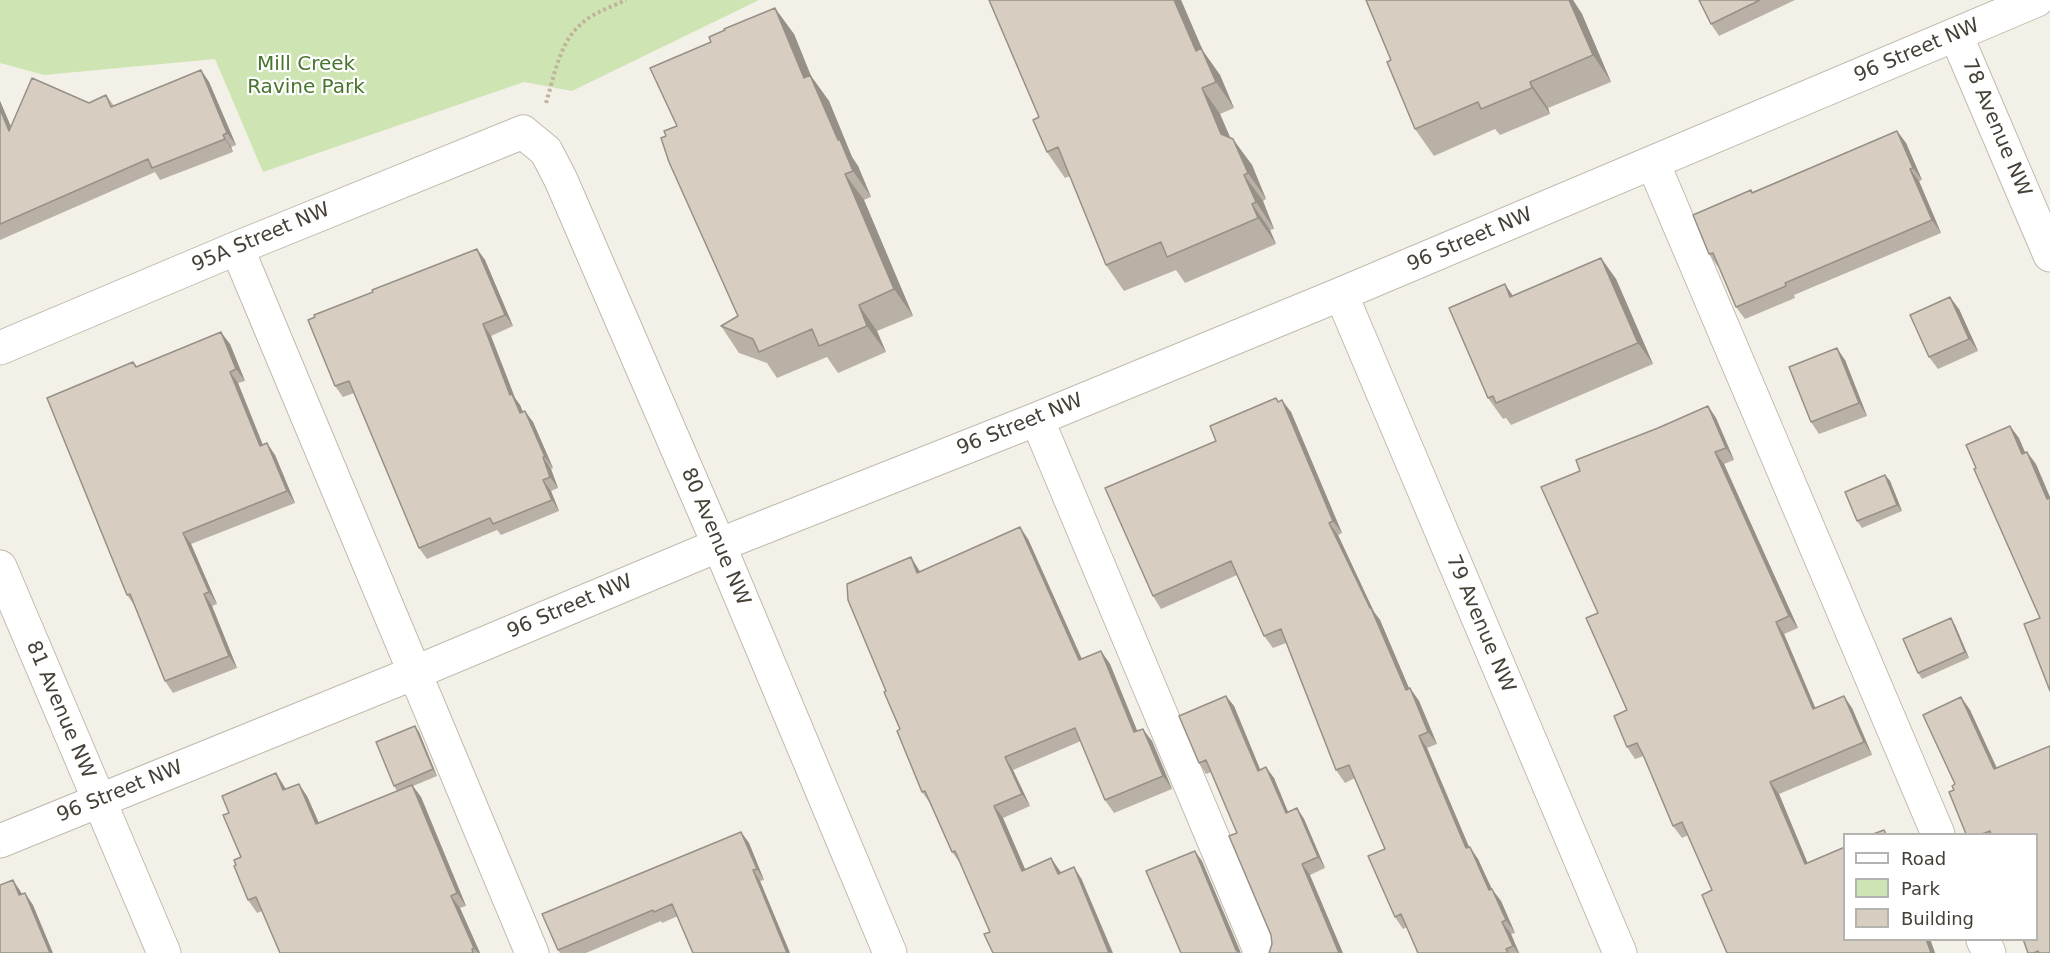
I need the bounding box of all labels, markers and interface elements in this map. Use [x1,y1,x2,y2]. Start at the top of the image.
street label: 96 Street NW [1851,14,1983,88]
park label: Mill Creek Ravine Park [247,53,365,100]
street label: 78 Avenue NW [1956,56,2036,200]
street label: 95A Street NW [188,198,334,278]
street label: 96 Street NW [1404,203,1536,277]
street label: 96 Street NW [954,389,1086,461]
street label: 80 Avenue NW [675,465,755,609]
street label: 79 Avenue NW [1440,552,1520,696]
street label: 96 Street NW [504,570,636,644]
street label: 81 Avenue NW [20,638,100,782]
street label: 96 Street NW [54,756,186,828]
legend [1843,833,2038,941]
text: Road [1901,848,1946,869]
text: Park [1901,878,1940,899]
text: Building [1901,908,1974,929]

